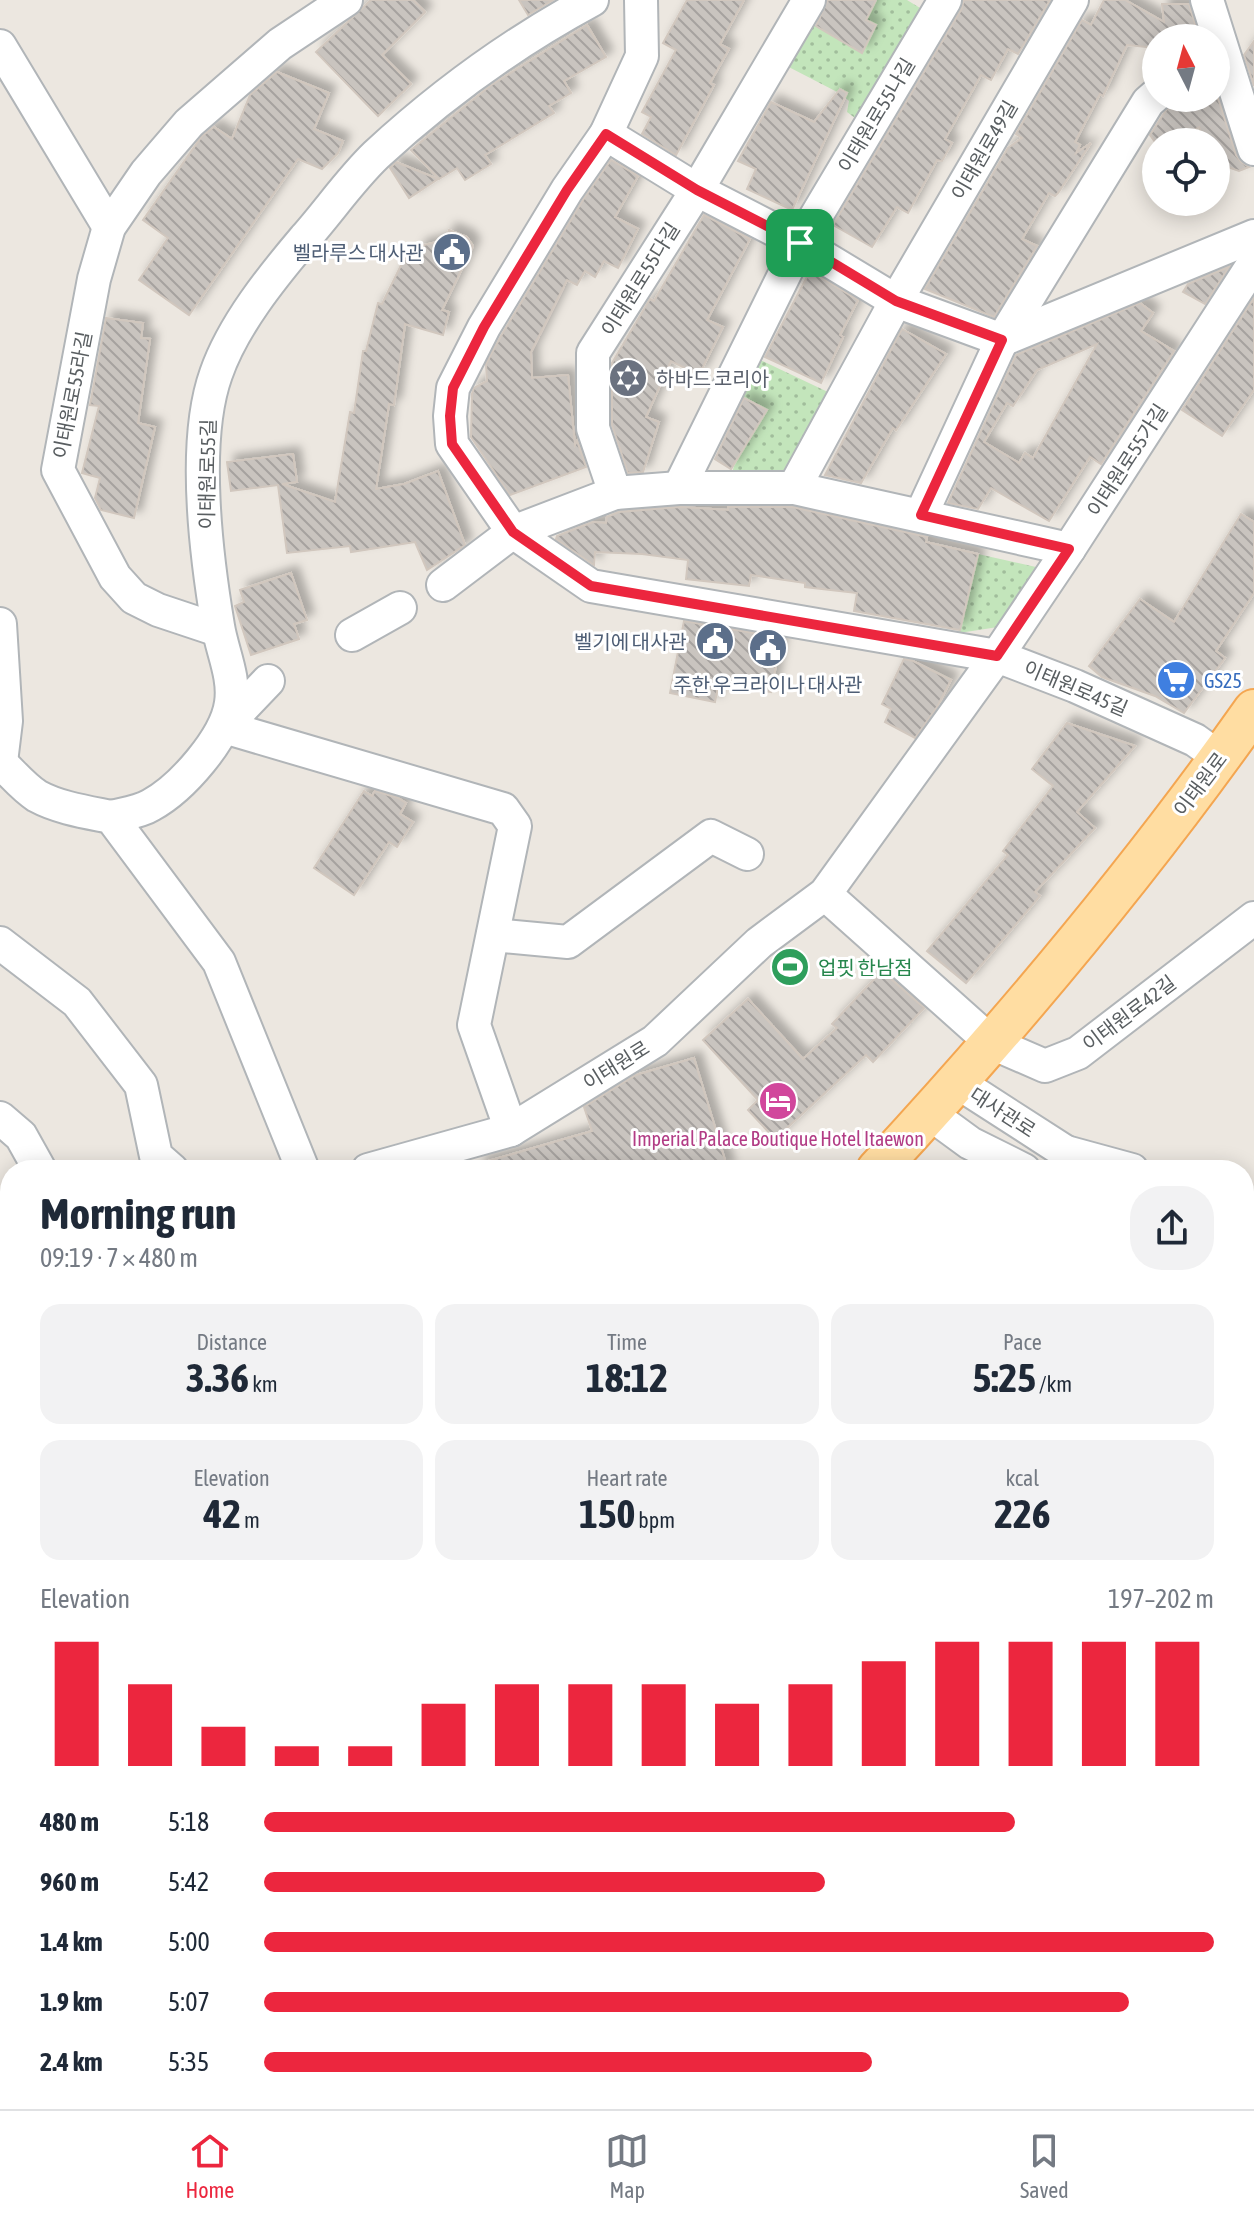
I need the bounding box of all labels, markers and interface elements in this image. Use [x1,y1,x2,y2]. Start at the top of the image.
north arrow [1142,24,1230,112]
map controls [1142,24,1230,216]
street label: 이태원로55나길 [833,54,919,176]
street label: 이태원로49길 [946,96,1022,204]
button: locate [1142,128,1230,216]
pin [766,209,834,277]
street label: 이태원로55다길 [596,218,684,340]
icon: arrive [778,221,822,265]
public building icon: 벨라루스 대사관 [431,231,473,273]
place label: 벨라루스 대사관 [292,241,424,264]
street label: 이태원로55라길 [48,329,96,461]
synagogue icon: 하바드 코리아 [607,357,649,399]
place label: 하바드 코리아 [656,367,769,390]
street label: 이태원로55가길 [1082,400,1172,520]
street label: 이태원로55길 [195,418,219,530]
public building icon: 벨기에 대사관 [694,620,736,662]
public building icon: 주한 우크라이나 대사관 [747,627,789,669]
place label: 벨기에 대사관 [574,630,687,653]
street label: 이태원로45길 [1021,656,1131,720]
supermarket icon: GS25 [1155,659,1197,701]
place label: GS25 [1204,669,1242,692]
place label: 주한 우크라이나 대사관 [673,673,863,696]
street label: 이태원로 [1169,748,1231,820]
sports icon: 업핏 한남점 [769,946,811,988]
place label: 업핏 한남점 [818,956,913,979]
street label: 이태원로42길 [1078,970,1180,1056]
street label: 이태원로 [579,1036,653,1094]
hotel icon: Imperial Palace Boutique Hotel Itaewon [757,1080,799,1122]
street label: 대사관로 [966,1082,1040,1142]
place label: Imperial Palace Boutique Hotel Itaewon [632,1127,924,1150]
button: share [1130,1186,1214,1270]
text: Morning run [40,1188,236,1238]
text: 09:19 · 7 × 480 m [40,1243,198,1273]
text: Distance [196,1329,267,1355]
text: Time [607,1329,647,1355]
text: Pace [1003,1329,1042,1355]
text: 3.36 [186,1355,249,1400]
text: 18:12 [586,1355,668,1400]
text: 5:25 [973,1355,1036,1400]
text: km [249,1371,278,1397]
text: /km [1036,1371,1072,1397]
text: Elevation [194,1465,270,1491]
text: Heart rate [586,1465,668,1491]
text: kcal [1006,1465,1039,1491]
text: 42 [203,1491,241,1536]
text: 150 [579,1491,635,1536]
text: 226 [994,1491,1051,1536]
text: m [241,1507,260,1533]
text: bpm [635,1507,675,1533]
text: Elevation [40,1584,130,1614]
text: 197–202 m [1108,1584,1214,1614]
text: 480 m [40,1807,99,1837]
text: 5:18 [168,1807,209,1837]
text: 960 m [40,1867,99,1897]
text: 5:42 [168,1867,209,1897]
text: 1.4 km [40,1927,103,1957]
text: 5:00 [168,1927,210,1957]
text: 1.9 km [40,1987,103,2017]
text: 5:07 [168,1987,210,2017]
text: 2.4 km [40,2047,103,2077]
text: 5:35 [168,2047,209,2077]
tab: Home [185,2129,234,2203]
tab: Map [605,2129,649,2203]
tab: Saved [1020,2129,1069,2203]

